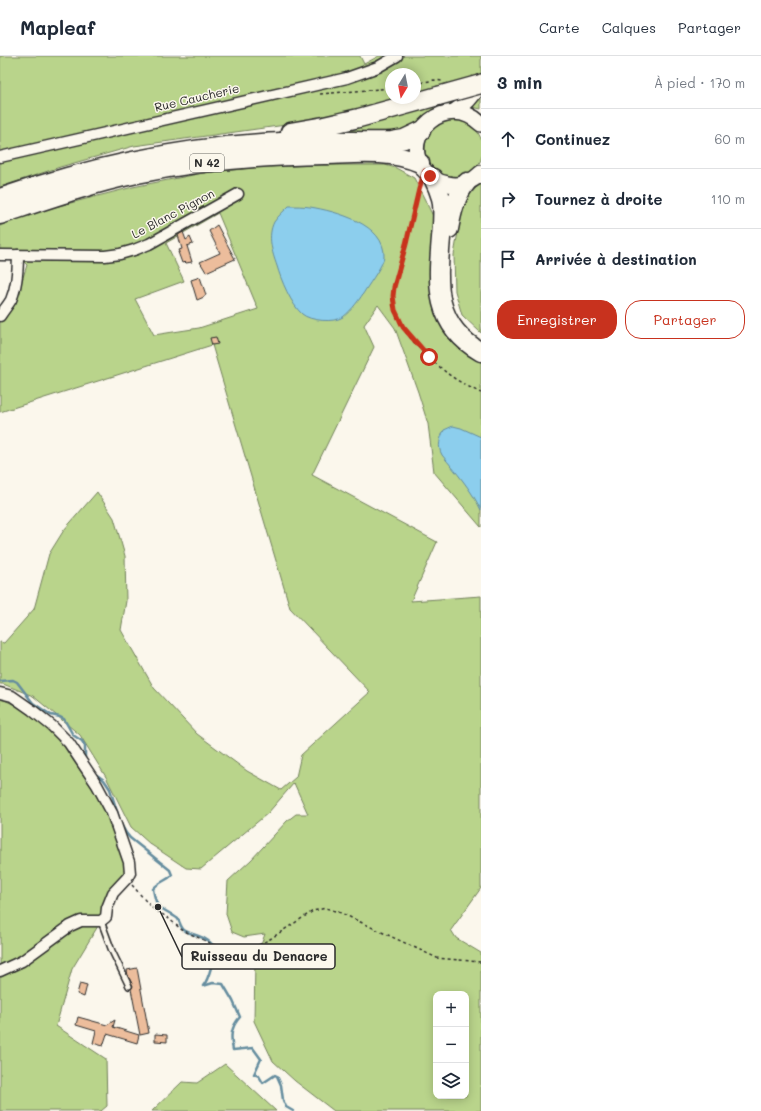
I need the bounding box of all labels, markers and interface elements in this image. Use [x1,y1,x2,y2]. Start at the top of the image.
text: Mapleaf [20,15,95,40]
text: Carte [539,18,580,37]
text: Calques [602,18,656,37]
text: Partager [678,18,741,37]
north arrow [385,68,421,104]
text: 3 min [497,71,542,93]
text: À pied · 170 m [654,74,745,91]
street label: Rue Caucherie [153,79,241,115]
icon: ahead [497,128,519,150]
text: Continuez [535,129,610,149]
text: 60 m [715,130,745,147]
road number: N 42 [190,154,224,172]
route end [421,167,439,185]
street label: Le Blanc Pignon [128,185,217,242]
icon: right [497,188,519,210]
text: Tournez à droite [535,189,663,209]
text: 110 m [711,190,745,207]
icon: arrive [497,248,519,270]
text: Arrivée à destination [535,249,697,269]
button: Enregistrer [497,300,617,339]
button: Partager [625,300,745,339]
route start [420,348,438,366]
callout: Ruisseau du Denacre [182,944,335,969]
text: Ruisseau du Denacre [191,947,328,964]
map controls [433,991,469,1099]
button: + [433,991,469,1027]
button: − [433,1027,469,1063]
button: layers [433,1063,469,1099]

